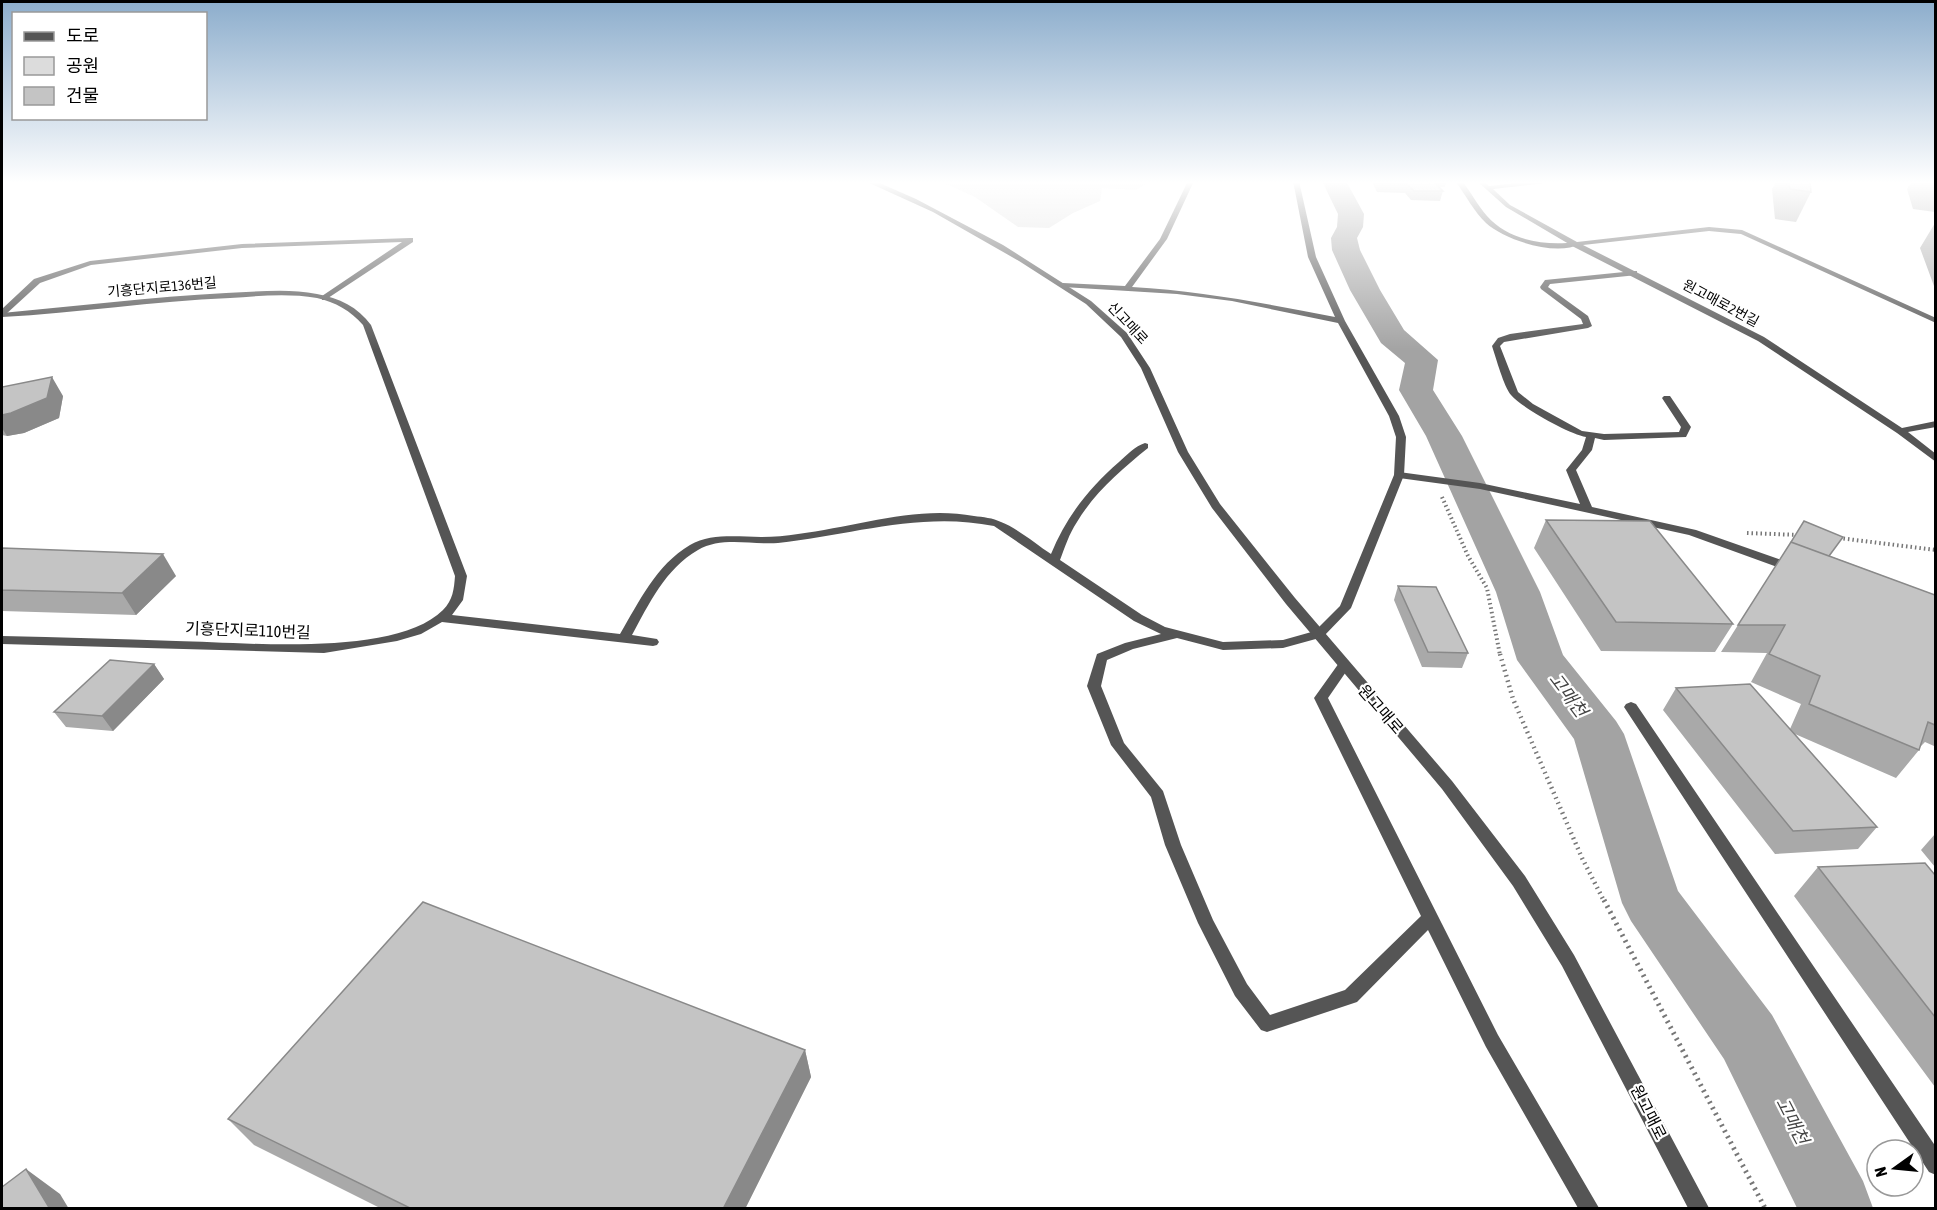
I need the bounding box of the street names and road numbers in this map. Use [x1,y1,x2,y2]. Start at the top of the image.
street label: 기흥단지로136번길 [107,274,217,300]
street label: 원고매로2번길 [1680,276,1762,330]
street label: 신고매로 [1105,299,1151,347]
street label: 기흥단지로110번길 [185,619,311,641]
street label: 원고매로 [1355,681,1407,737]
street label: 원고매로 [1628,1082,1671,1143]

